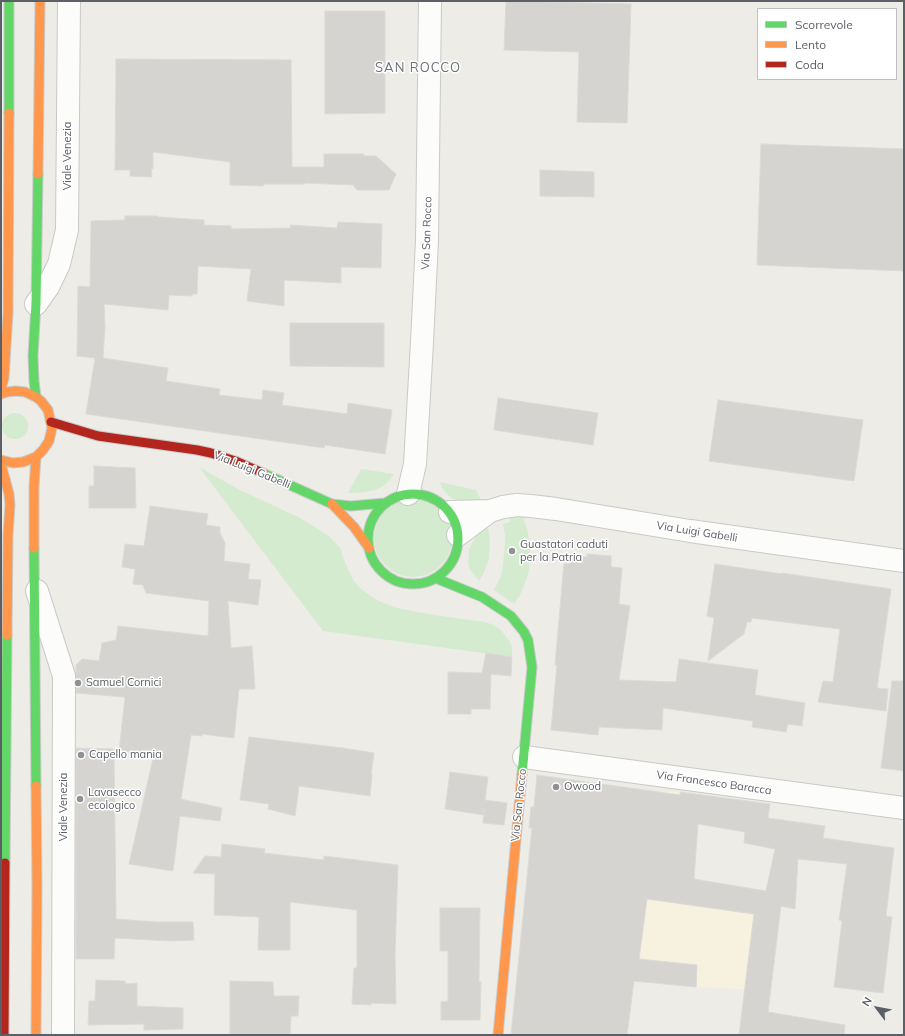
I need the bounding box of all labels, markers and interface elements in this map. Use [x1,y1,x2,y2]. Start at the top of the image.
legend [757,8,897,80]
text: Scorrevole [795,17,853,32]
text: Lento [795,37,826,52]
text: Coda [795,57,824,72]
district label: SAN ROCCO [375,60,461,76]
street label: Viale Venezia [61,122,75,190]
street label: Via San Rocco [419,196,435,270]
street label: Via Luigi Gabelli [212,449,292,491]
street label: Via Luigi Gabelli [656,519,738,545]
place label: Guastatori caduti per la Patria [520,538,608,564]
marker: Guastatori caduti per la Patria [507,546,517,556]
place label: Samuel Cornici [86,676,161,690]
marker: Samuel Cornici [73,678,83,688]
place label: Capello mania [89,748,162,762]
marker: Capello mania [76,750,86,760]
street label: Via San Rocco [509,768,529,842]
street label: Via Francesco Baracca [656,768,772,798]
street label: Viale Venezia [57,773,71,841]
place label: Owood [564,780,601,794]
marker: Owood [551,782,561,792]
place label: Lavasecco ecologico [88,786,141,812]
marker: Lavasecco ecologico [75,794,85,804]
north arrow [857,988,897,1028]
text: N [859,994,875,1009]

